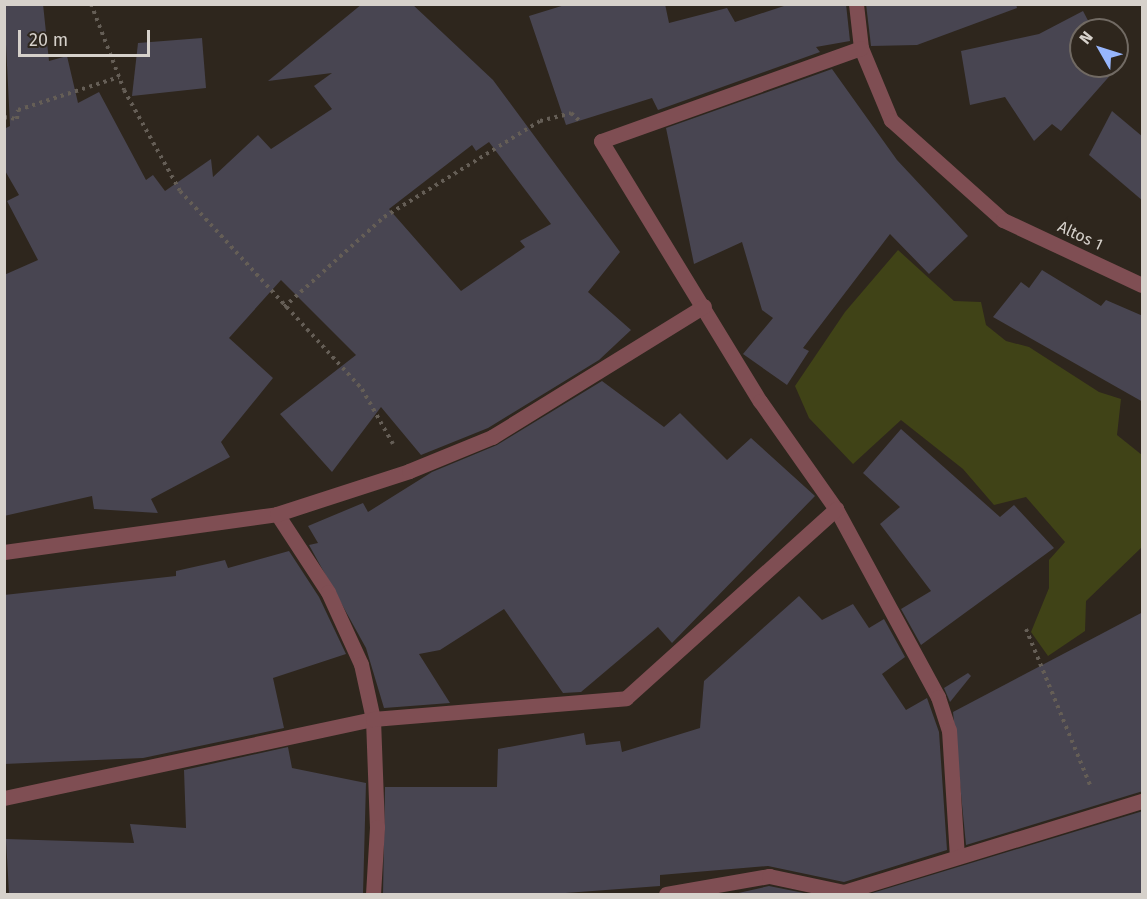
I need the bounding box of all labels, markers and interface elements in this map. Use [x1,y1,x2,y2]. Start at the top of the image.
scale bar [21,18,153,56]
north arrow [1069,18,1129,78]
text: N [1075,28,1097,48]
text: 20 m [29,29,68,51]
street label: Altos 1 [1054,217,1106,255]

